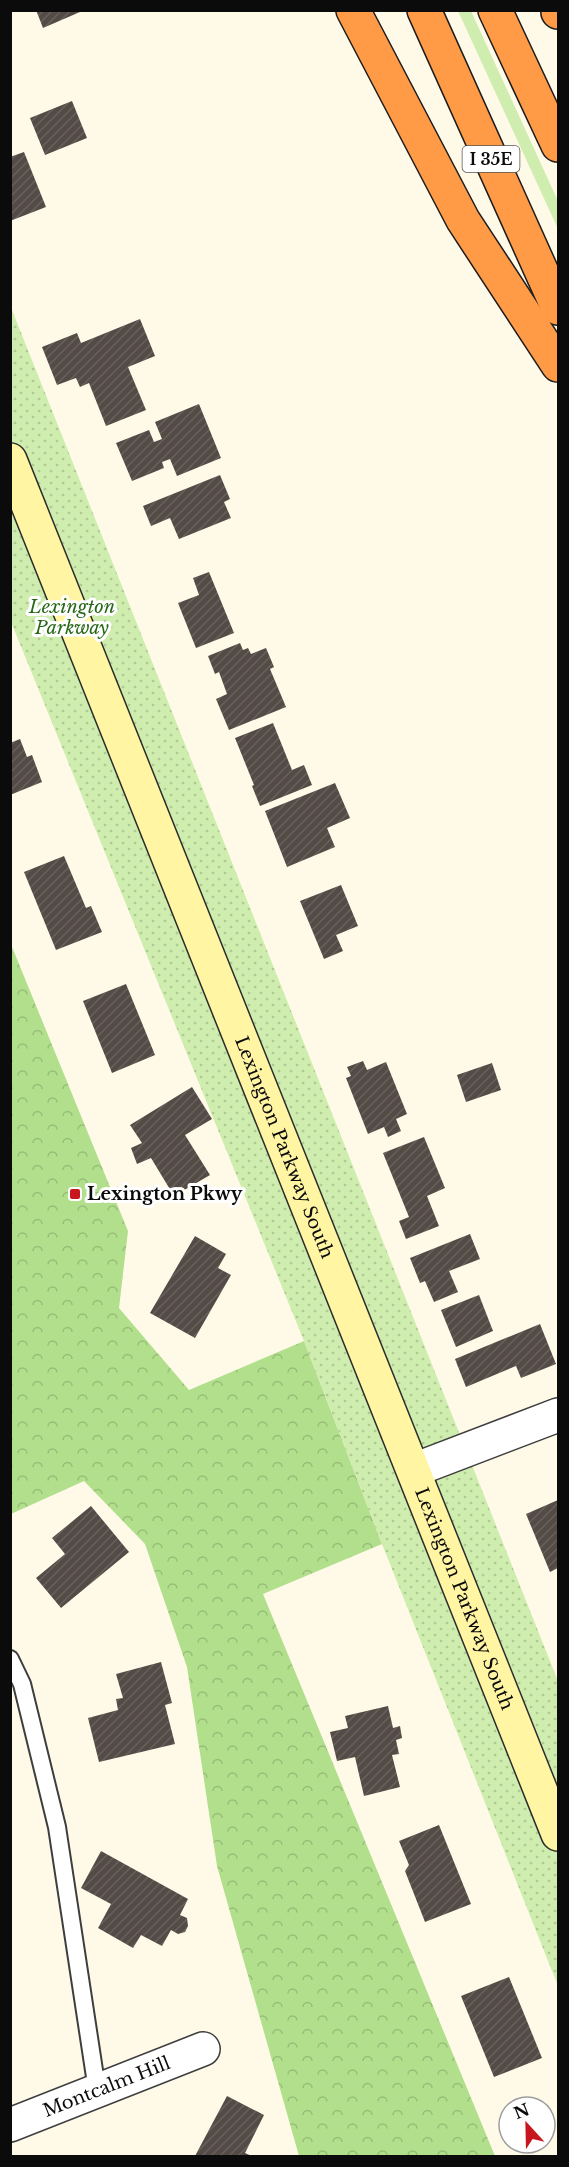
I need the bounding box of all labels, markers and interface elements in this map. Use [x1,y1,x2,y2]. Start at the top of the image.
road number: I 35E [462,146,520,172]
park label: Lexington Parkway [28,596,115,639]
street label: Lexington Parkway South [230,1033,338,1262]
place label: Lexington Pkwy [87,1183,243,1205]
marker: Lexington Pkwy [68,1187,82,1201]
street label: Lexington Parkway South [410,1485,518,1713]
street label: Montcalm Hill [40,2052,174,2122]
north arrow [497,2095,557,2155]
text: N [511,2099,532,2123]

